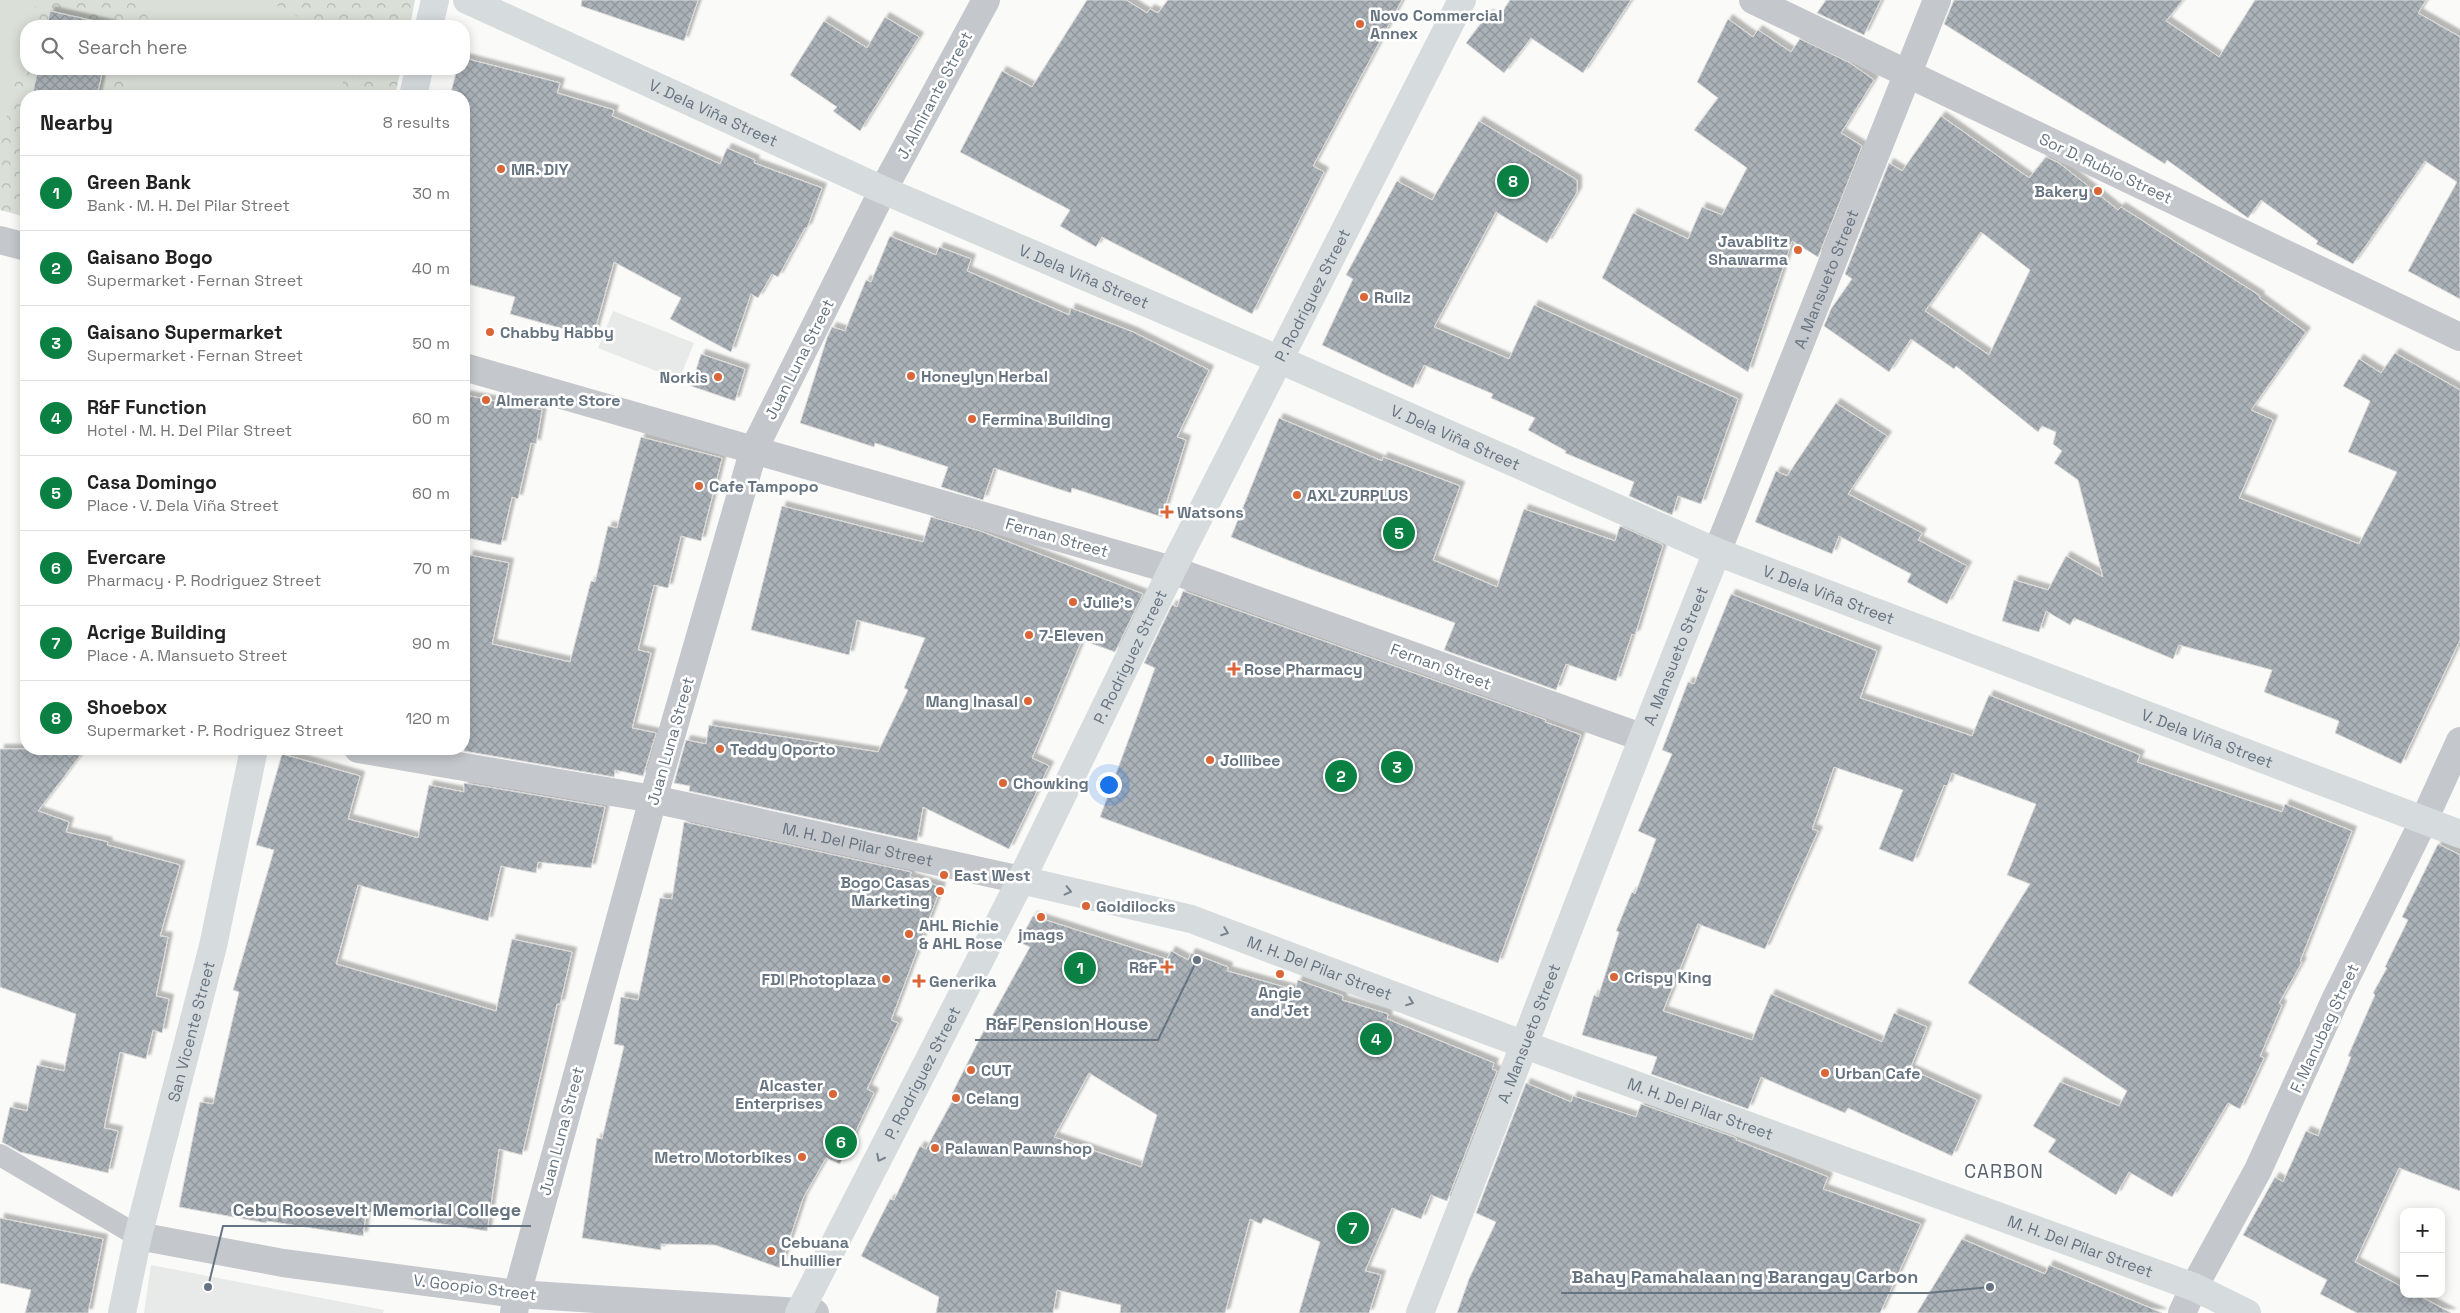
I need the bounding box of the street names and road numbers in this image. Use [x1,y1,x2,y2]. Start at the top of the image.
street label: J. Almirante Street [892,28,977,163]
street label: V. Dela Viña Street [646,75,781,152]
street label: Sor D. Rubio Street [2036,128,2176,209]
street label: A. Mansueto Street [1789,206,1863,352]
street label: P. Rodriguez Street [1270,225,1355,365]
street label: V. Dela Viña Street [1016,239,1152,314]
street label: Juan Luna Street [760,295,839,423]
street label: V. Dela Viña Street [1387,400,1523,475]
street label: Fernan Street [1003,513,1111,562]
street label: V. Dela Viña Street [1760,560,1897,629]
street label: A. Mansueto Street [1639,583,1713,729]
street label: P. Rodriguez Street [1089,586,1172,727]
street label: Fernan Street [1387,638,1494,694]
street label: Juan Luna Street [642,675,699,808]
street label: V. Dela Viña Street [2138,704,2276,773]
street label: M. H. Del Pilar Street [781,818,935,871]
street label: M. H. Del Pilar Street [1244,931,1395,1005]
street label: San Vicente Street [163,959,220,1104]
street label: F. Manubag Street [2285,960,2364,1096]
street label: A. Mansueto Street [1493,961,1565,1106]
street label: P. Rodriguez Street [880,1003,965,1143]
street label: Juan Luna Street [534,1064,589,1198]
street label: M. H. Del Pilar Street [1625,1073,1776,1145]
street label: M. H. Del Pilar Street [2004,1210,2156,1282]
street label: V. Goopio Street [412,1270,538,1305]

